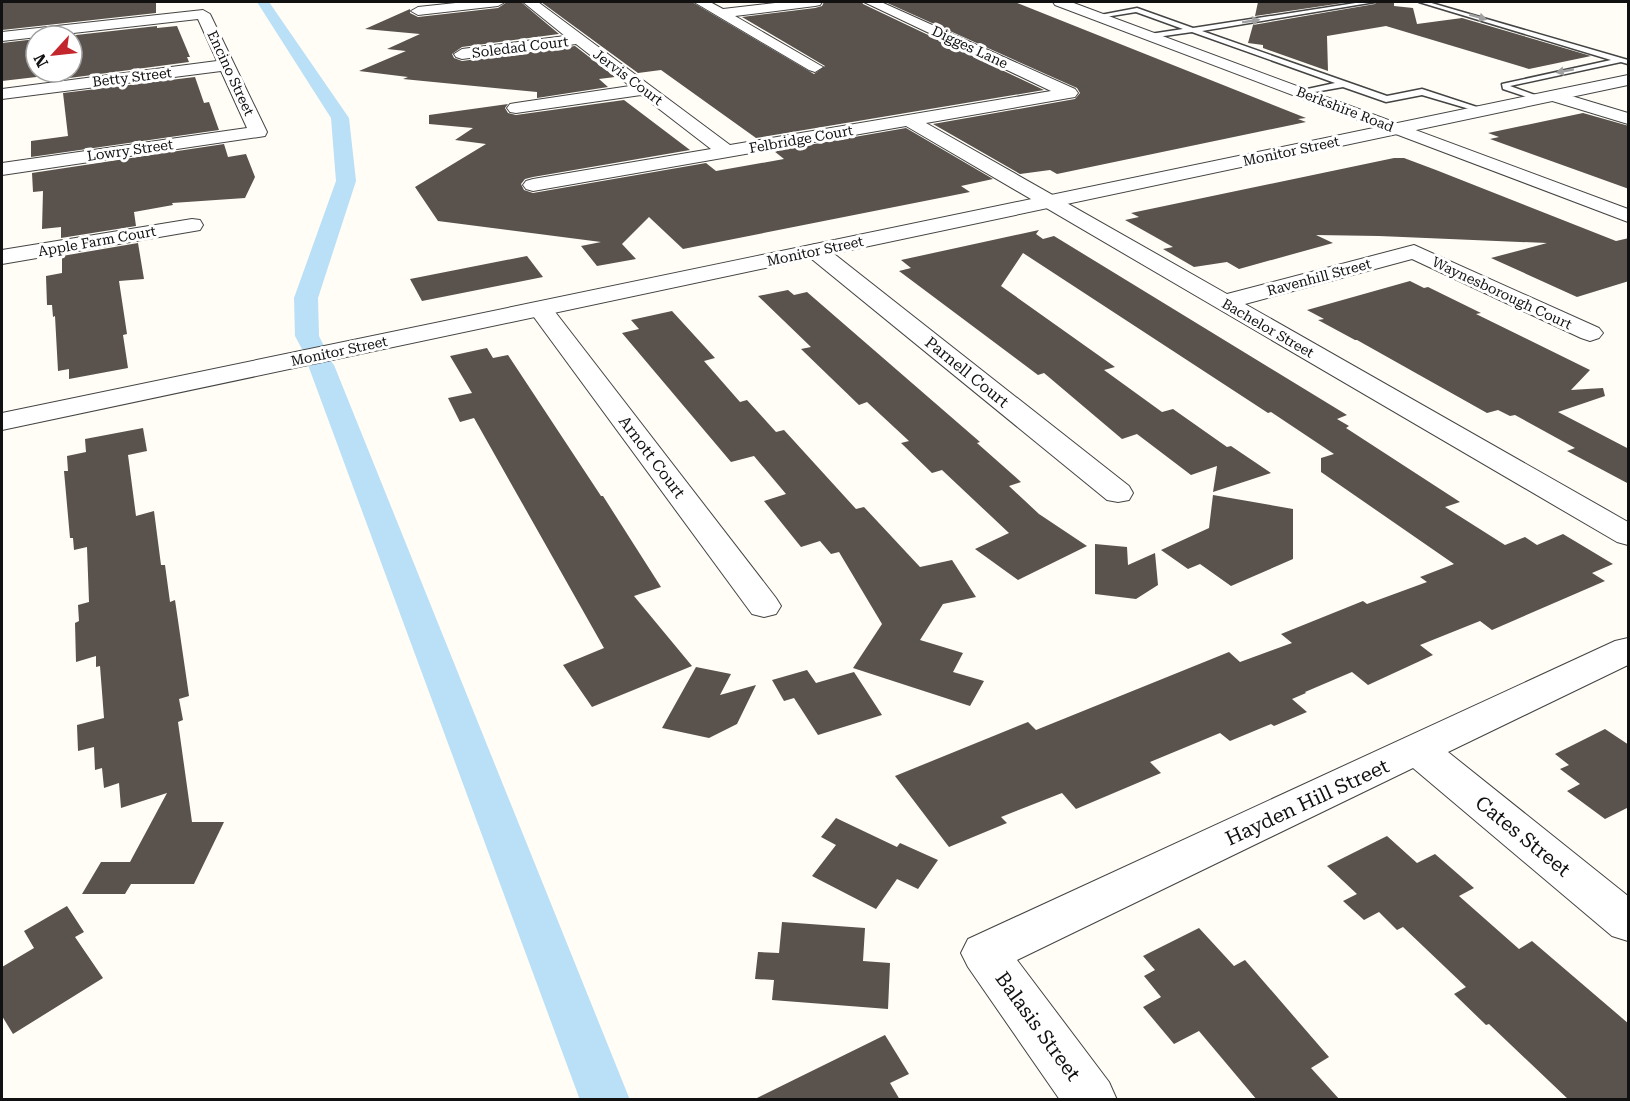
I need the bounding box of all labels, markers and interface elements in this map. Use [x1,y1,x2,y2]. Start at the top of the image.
one-way arrow [1469,13,1487,23]
one-way arrow [1241,16,1260,25]
street label: Digges Lane [929,22,1011,72]
north arrow [24,24,84,84]
street label: Encino Street [204,28,258,118]
street label: Soledad Court [471,33,569,61]
street label: Jervis Court [590,46,666,108]
text: N [30,51,52,70]
street label: Betty Street [91,64,173,90]
one-way arrow [1555,67,1574,76]
street label: Berkshire Road [1294,83,1396,135]
street label: Felbridge Court [748,122,854,156]
street label: Monitor Street [1241,133,1341,169]
street label: Lowry Street [86,136,174,164]
street label: Apple Farm Court [37,223,157,259]
street label: Monitor Street [765,233,865,269]
street label: Waynesborough Court [1430,254,1574,332]
street label: Ravenhill Street [1265,255,1373,299]
street label: Bachelor Street [1219,295,1317,361]
street label: Parnell Court [921,332,1013,412]
street label: Monitor Street [289,333,389,369]
street label: Arnott Court [615,412,689,502]
street label: Hayden Hill Street [1221,753,1393,850]
street label: Cates Street [1471,790,1576,882]
street label: Balasis Street [990,967,1086,1086]

